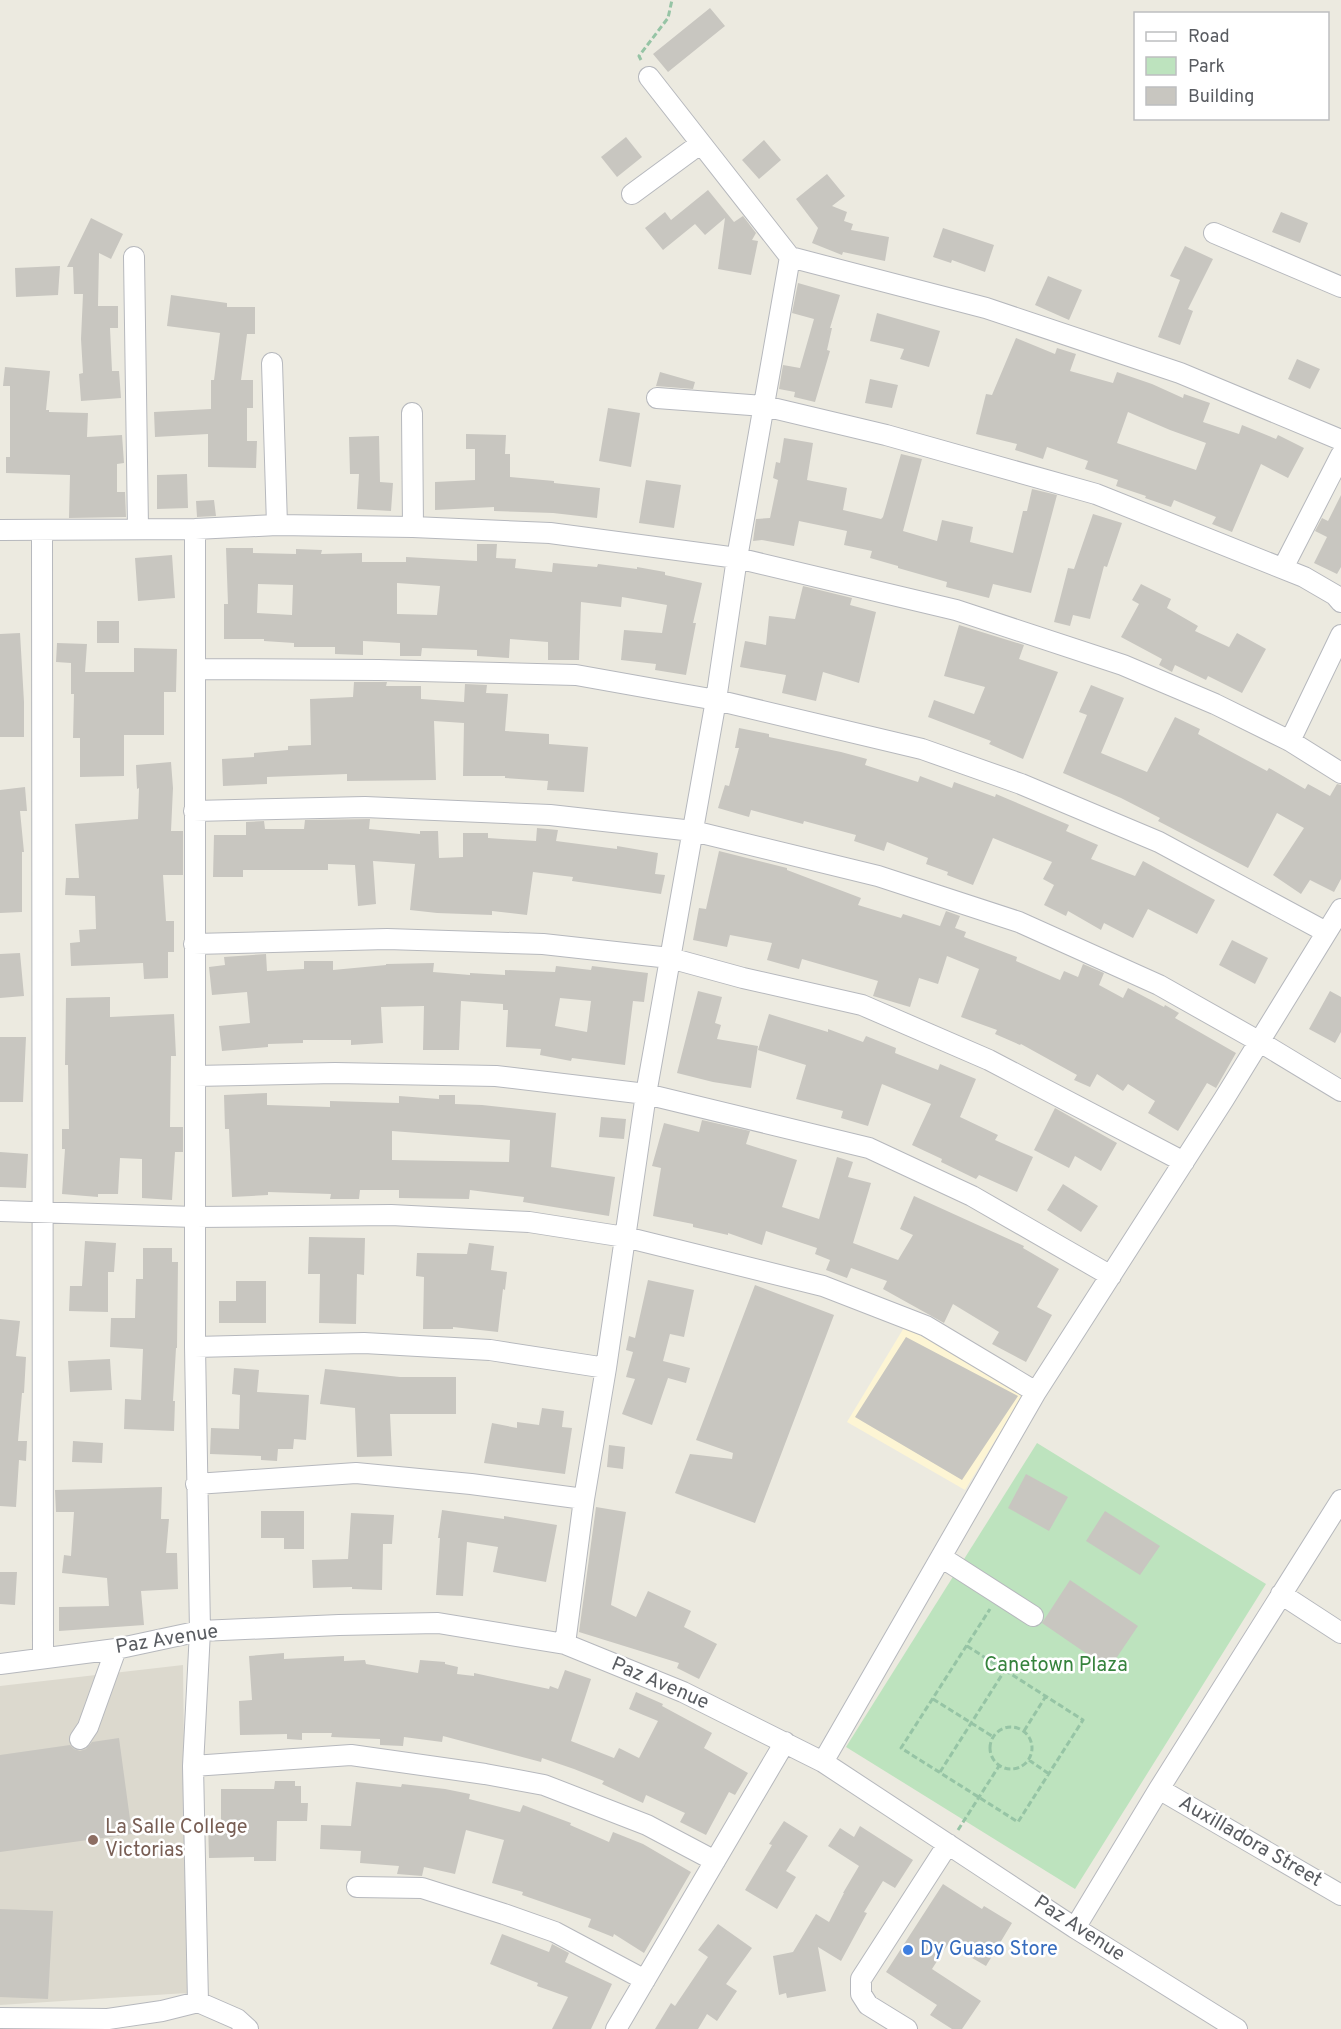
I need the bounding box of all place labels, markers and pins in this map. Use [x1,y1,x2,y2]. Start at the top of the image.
place label: La Salle College Victorias [105,1815,248,1864]
marker: La Salle College Victorias [86,1833,100,1847]
place label: Dy Guaso Store [920,1937,1058,1963]
marker: Dy Guaso Store [901,1943,915,1957]

